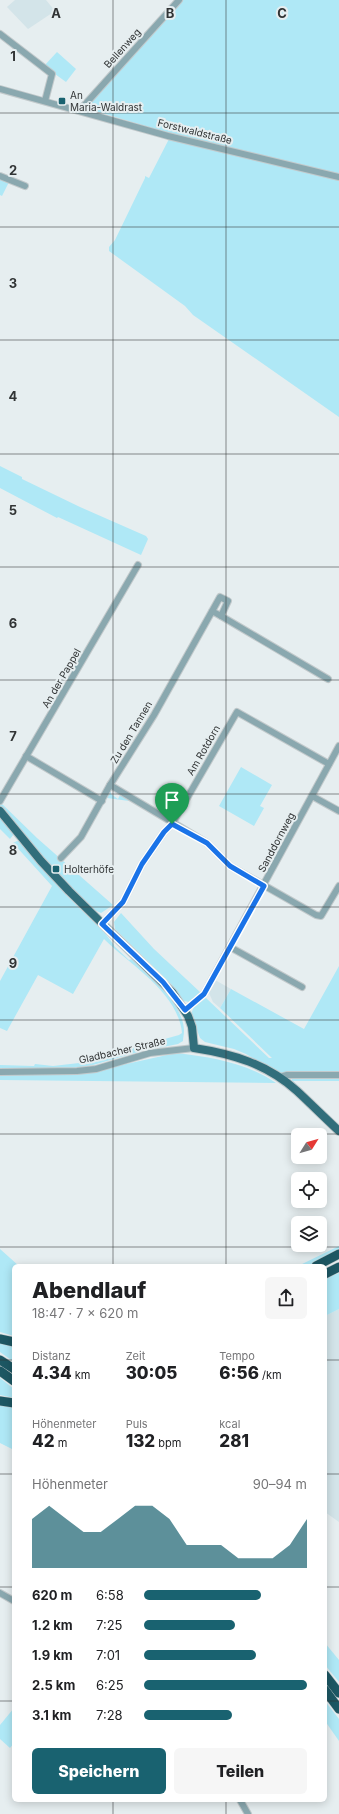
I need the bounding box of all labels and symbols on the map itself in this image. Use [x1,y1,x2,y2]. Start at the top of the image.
text: A [51,5,61,21]
text: B [166,5,175,21]
text: C [277,5,287,21]
street label: Bellenweg [101,26,143,70]
text: 1 [10,48,16,64]
place label: An Maria-Waldrast [70,89,143,113]
marker: An Maria-Waldrast [57,96,67,106]
street label: Forstwaldstraße [157,116,234,146]
text: 2 [9,162,17,178]
text: 3 [9,275,17,291]
text: 4 [9,388,18,404]
text: 5 [9,502,17,518]
text: 6 [9,615,17,631]
street label: An der Pappel [39,646,83,710]
street label: Zu den Tannen [108,699,154,765]
street label: Am Rotdorn [184,723,222,777]
text: 7 [9,728,17,744]
pin [155,783,189,824]
street label: Sanddornweg [255,810,297,874]
text: 8 [9,842,17,858]
place label: Holterhöfe [64,863,114,875]
marker: Holterhöfe [51,864,61,874]
text: 9 [9,955,17,971]
street label: Gladbacher Straße [78,1034,167,1066]
north arrow [291,1128,327,1164]

